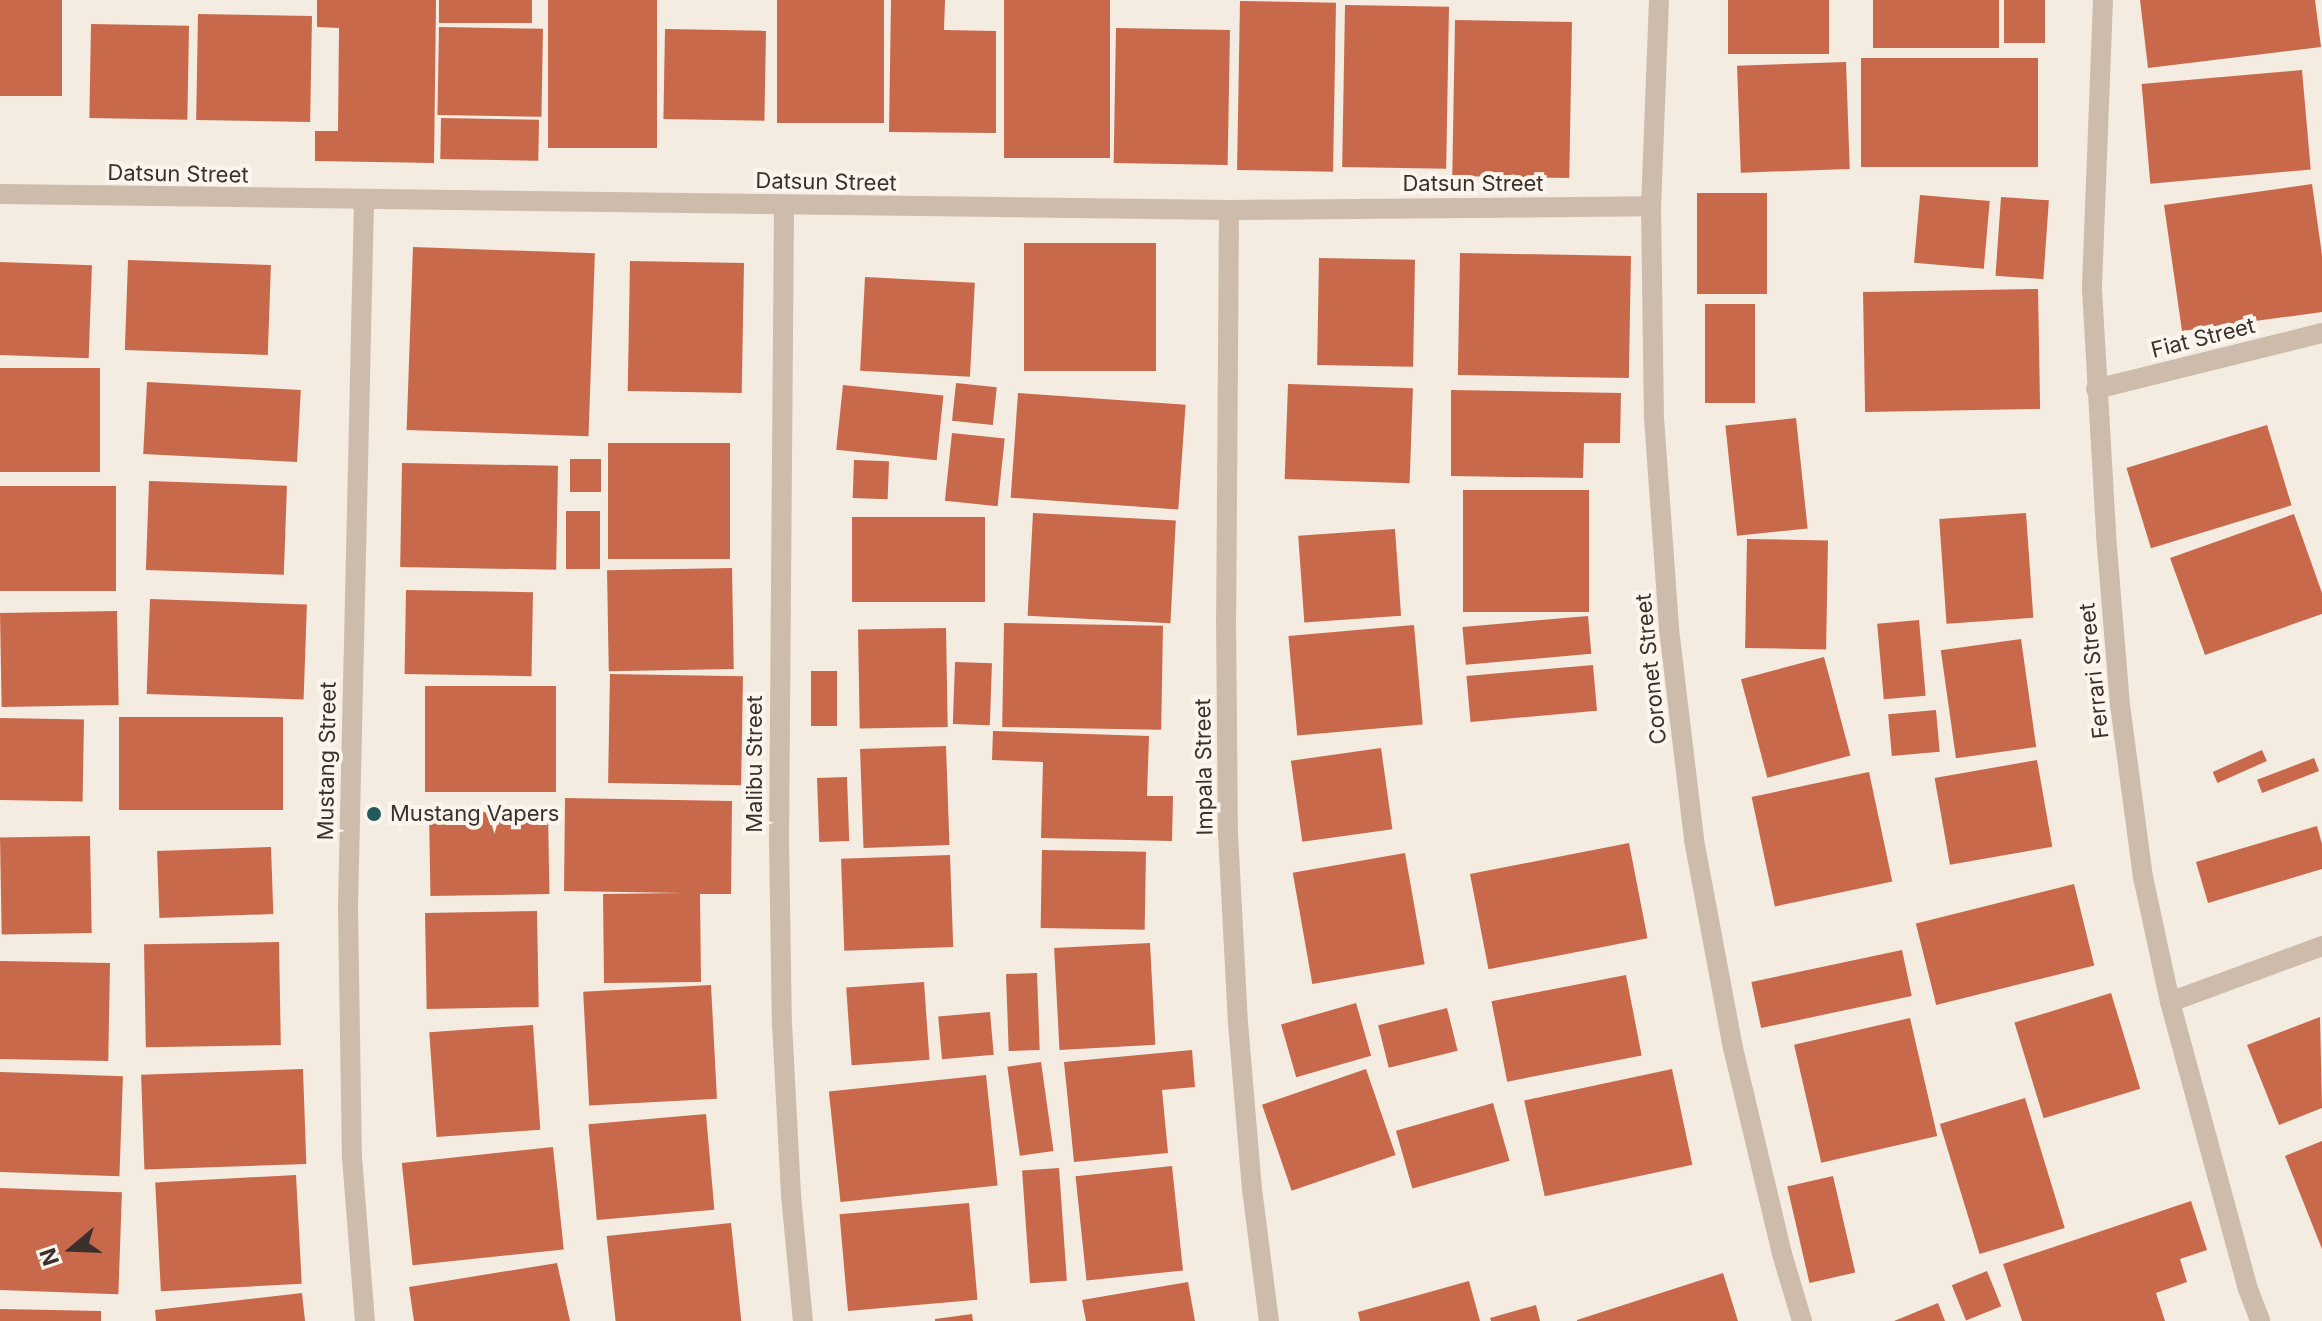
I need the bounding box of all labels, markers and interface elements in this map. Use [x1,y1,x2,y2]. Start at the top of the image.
street label: Datsun Street [107,160,249,188]
street label: Datsun Street [755,168,897,196]
street label: Datsun Street [1402,171,1544,197]
street label: Fiat Street [2148,312,2258,364]
street label: Coronet Street [1630,592,1672,746]
street label: Ferrari Street [2074,602,2114,740]
street label: Mustang Street [312,681,342,841]
street label: Malibu Street [742,695,768,833]
street label: Impala Street [1190,698,1218,836]
place label: Mustang Vapers [390,801,559,827]
marker: Mustang Vapers [365,805,383,823]
north arrow [32,1209,112,1289]
text: N [34,1245,64,1269]

